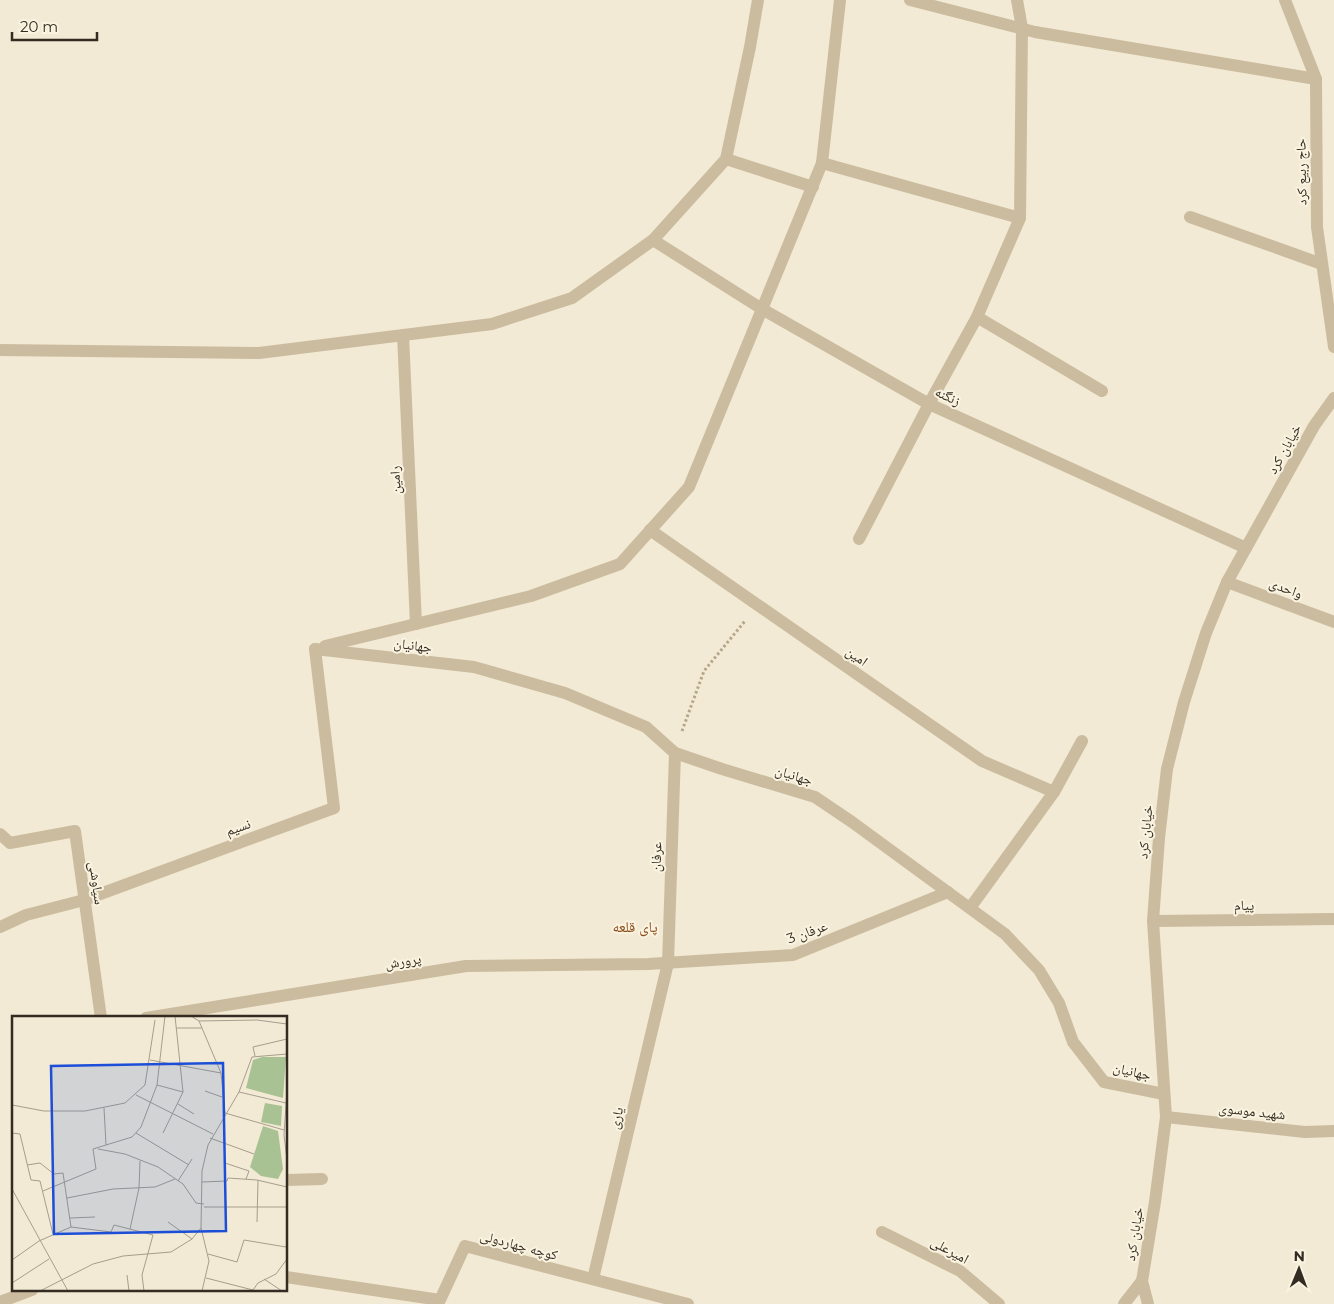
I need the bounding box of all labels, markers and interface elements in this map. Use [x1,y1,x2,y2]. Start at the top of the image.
scale bar [12,10,98,42]
text: 20 m [20,17,58,36]
street label: حاج ربیع کرد [1291,138,1312,206]
street label: زنگنه [932,382,964,410]
street label: خیابان کرد [1263,421,1305,477]
street label: رامین [385,465,405,495]
street label: واحدی [1267,573,1305,603]
street label: جهانیان [393,634,433,656]
street label: امین [842,642,872,670]
street label: جهانیان [773,761,815,789]
street label: خیابان کرد [1133,804,1157,860]
street label: نسیم [223,814,254,841]
street label: عرفان [646,842,666,872]
street label: سیاوشی [85,860,109,906]
street label: پیام [1234,896,1254,915]
street label: عرفان 3 [784,916,830,948]
district label: پای قلعه [612,917,658,937]
street label: پرورش [384,949,423,973]
inset map [12,1016,288,1292]
street label: جهانیان [1111,1058,1153,1084]
street label: شهید موسوی [1218,1099,1286,1123]
street label: یاری [605,1105,627,1131]
street label: خیابان کرد [1121,1206,1147,1262]
street label: کوچه چهاردولی [478,1226,560,1264]
street label: امیرعلی [928,1232,972,1268]
north arrow [1274,1244,1324,1294]
text: N [1293,1247,1305,1265]

